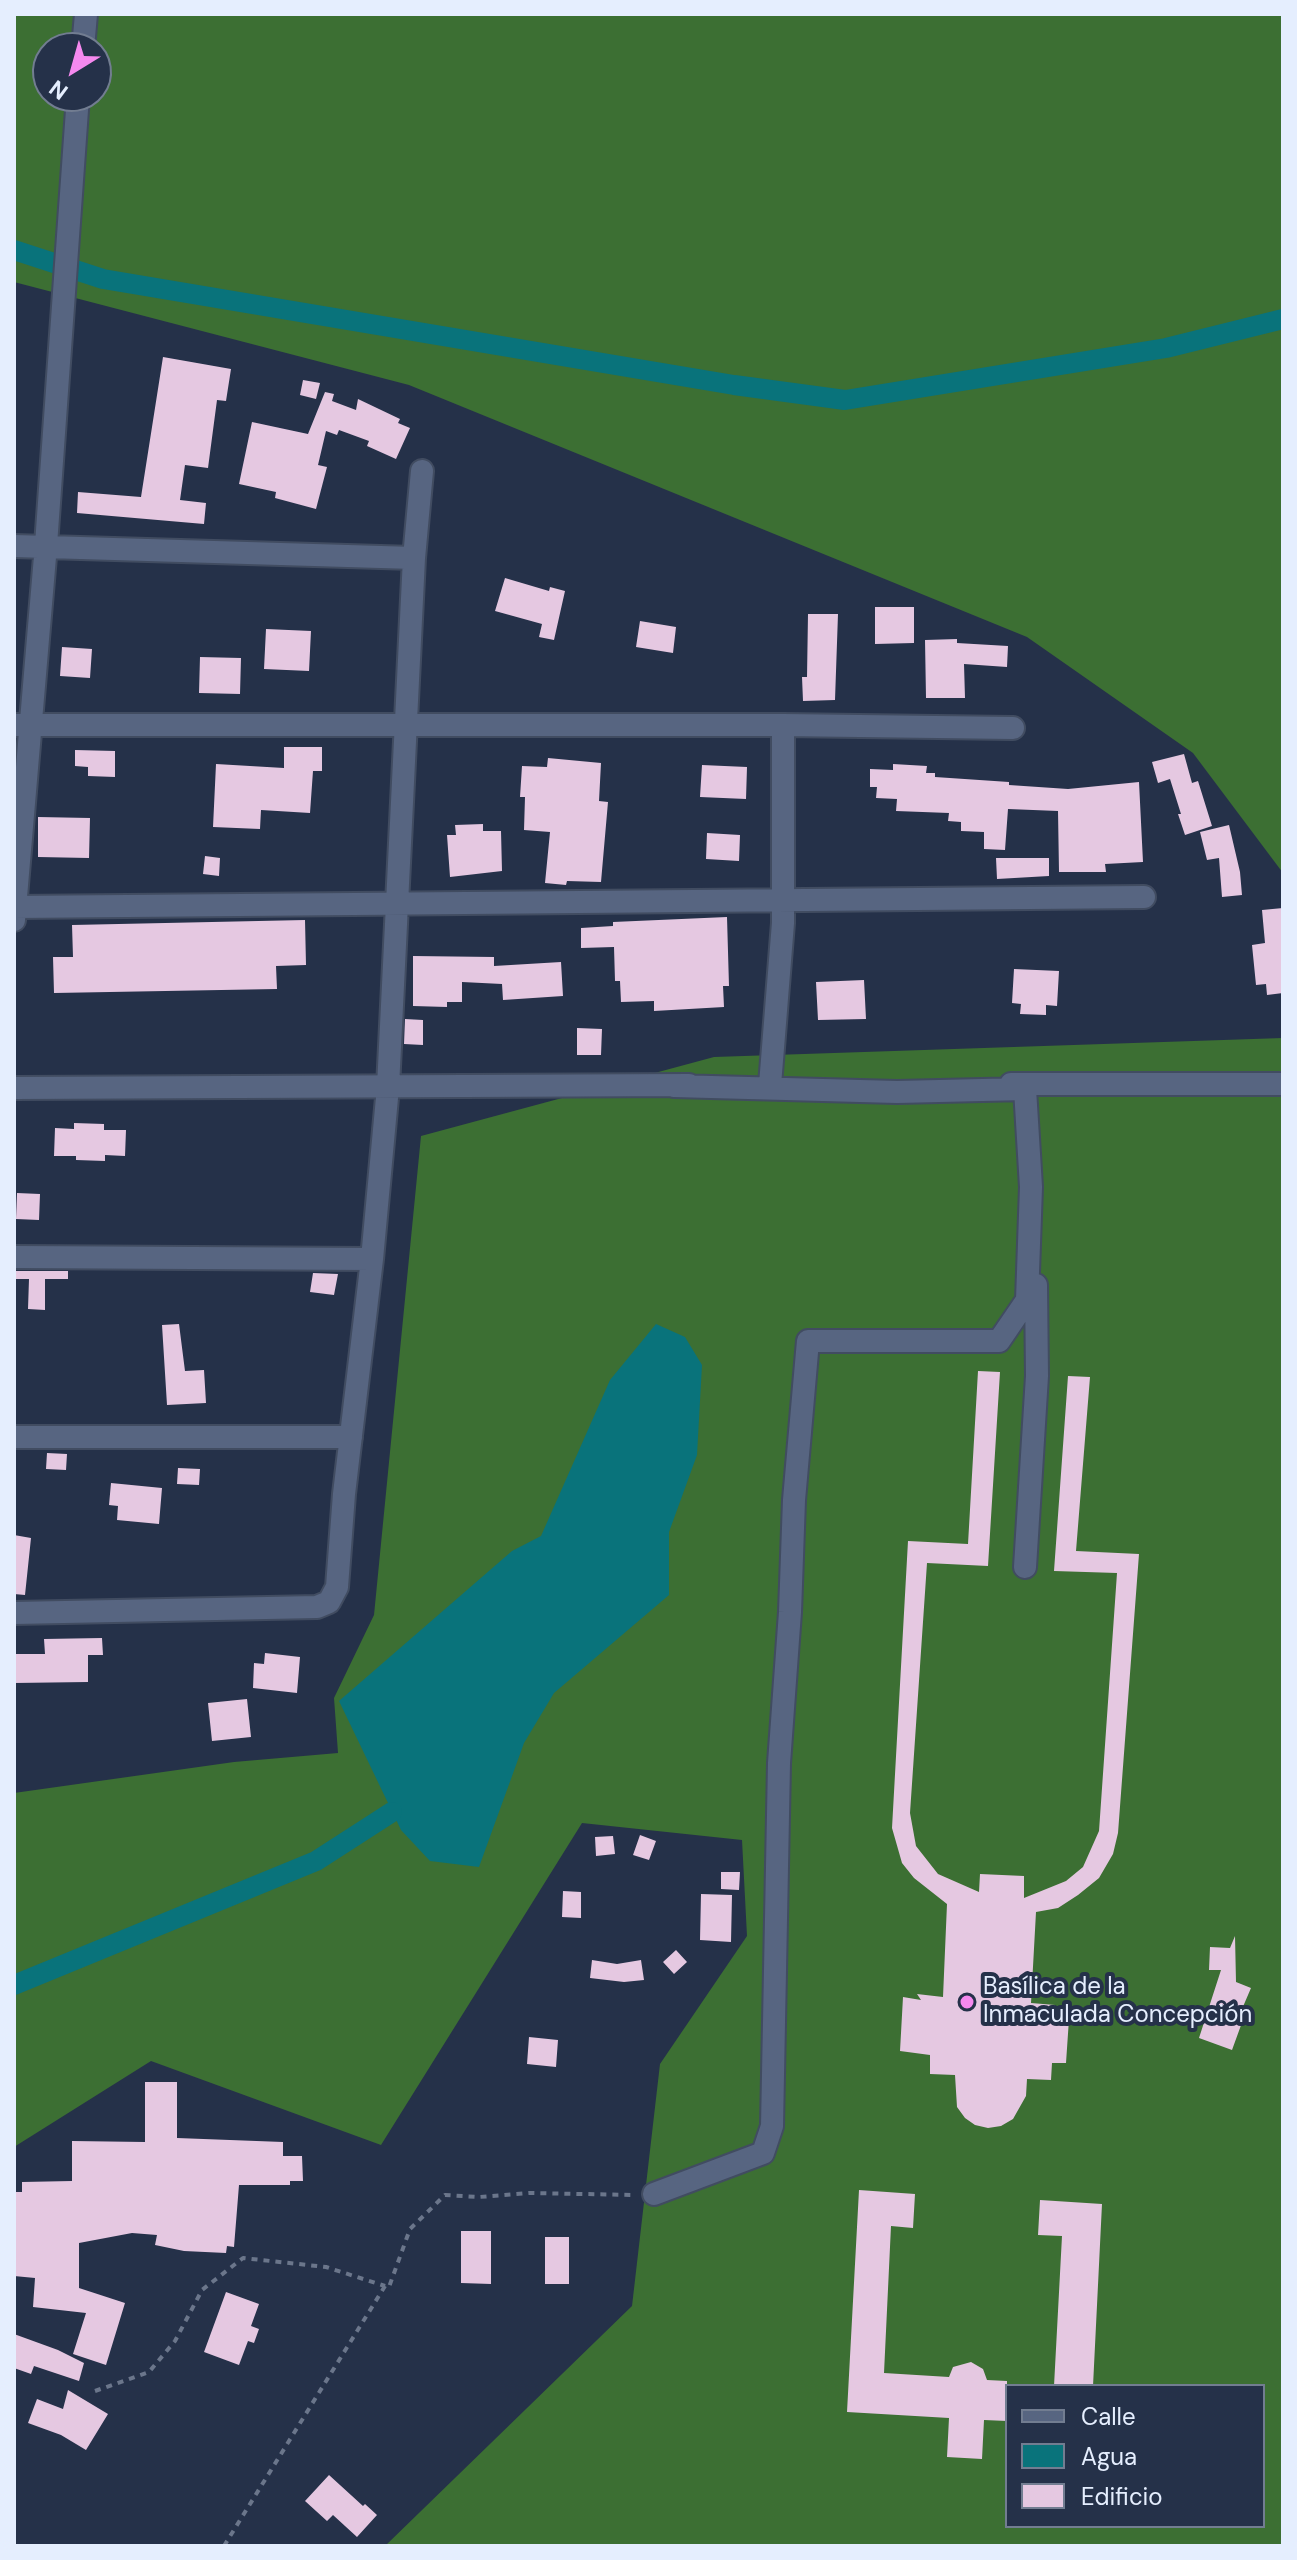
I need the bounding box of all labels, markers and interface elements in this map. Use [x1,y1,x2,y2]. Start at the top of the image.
north arrow [32,32,112,112]
text: N [43,74,74,106]
place label: Basílica de la Inmaculada Concepción [983,1974,1252,2030]
marker: Basílica de la Inmaculada Concepción [958,1993,976,2011]
legend [1005,2384,1265,2528]
text: Calle [1081,2401,1136,2432]
text: Agua [1081,2441,1137,2472]
text: Edificio [1081,2481,1163,2512]

